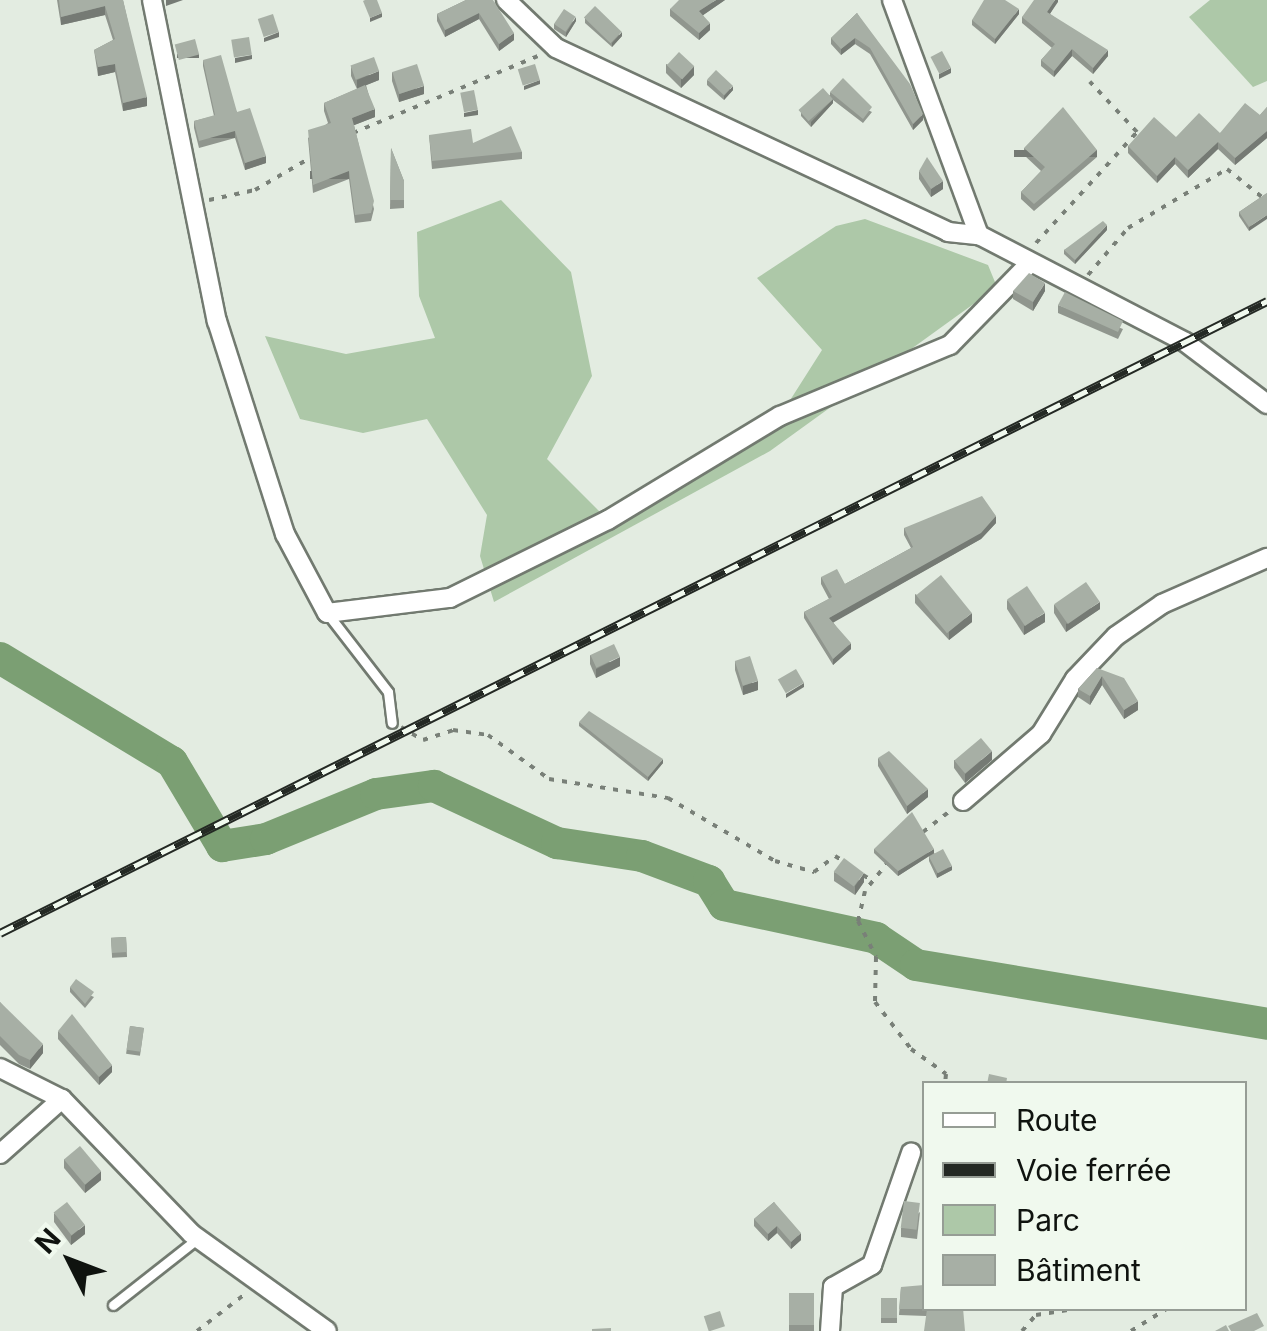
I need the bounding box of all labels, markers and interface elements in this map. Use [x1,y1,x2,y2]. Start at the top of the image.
legend [922,1081,1247,1311]
text: Route [1016,1102,1098,1138]
text: Voie ferrée [1016,1152,1172,1188]
text: Parc [1016,1202,1080,1238]
north arrow [20,1211,120,1311]
text: N [28,1222,67,1260]
text: Bâtiment [1016,1252,1141,1288]

